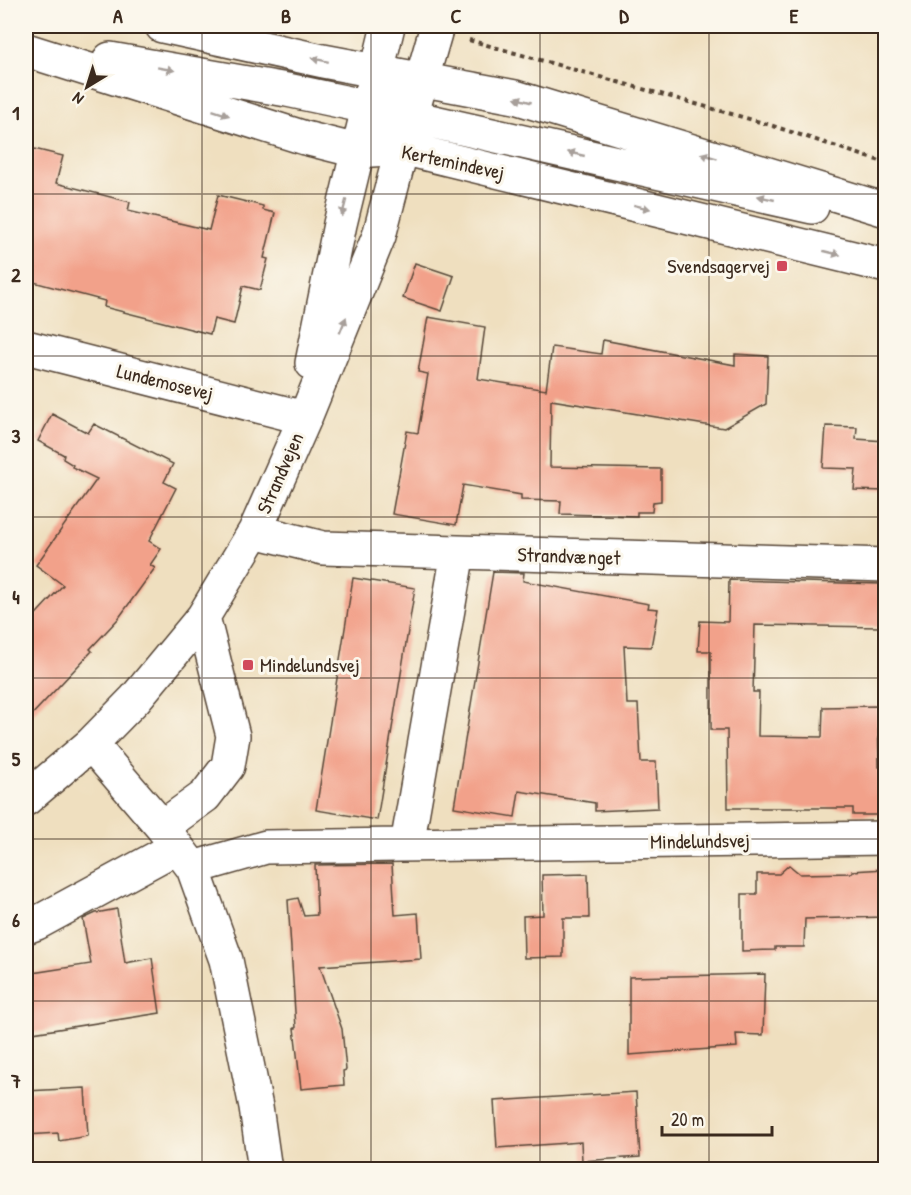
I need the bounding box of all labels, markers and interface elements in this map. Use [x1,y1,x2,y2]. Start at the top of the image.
text: A [113,2,123,29]
text: B [281,2,291,29]
text: C [451,2,462,29]
text: D [619,2,629,29]
text: E [790,2,799,29]
one-way arrow [311,55,330,64]
north arrow [57,57,117,117]
one-way arrow [157,65,176,74]
text: N [67,87,88,110]
one-way arrow [513,94,532,104]
text: 1 [12,99,20,126]
one-way arrow [212,108,230,118]
street label: Kertemindevej [399,137,507,186]
one-way arrow [567,149,586,159]
one-way arrow [700,151,718,160]
one-way arrow [757,193,776,202]
one-way arrow [339,199,348,217]
one-way arrow [633,202,651,212]
one-way arrow [822,249,841,259]
place label: Svendsagervej [667,252,770,279]
marker: Svendsagervej [775,259,789,273]
text: 2 [11,261,21,288]
one-way arrow [339,316,348,334]
street label: Lundemosevej [114,357,216,406]
text: 3 [12,422,21,449]
street label: Strandvejen [250,428,309,518]
street label: Strandvænget [517,540,622,571]
text: 4 [12,583,20,610]
place label: Mindelundsvej [260,651,360,678]
marker: Mindelundsvej [241,658,255,672]
text: 5 [12,745,21,772]
street label: Mindelundsvej [650,826,750,855]
text: 6 [12,906,20,933]
text: 7 [10,1067,21,1094]
scale bar [662,1099,772,1137]
text: 20 m [671,1107,704,1132]

